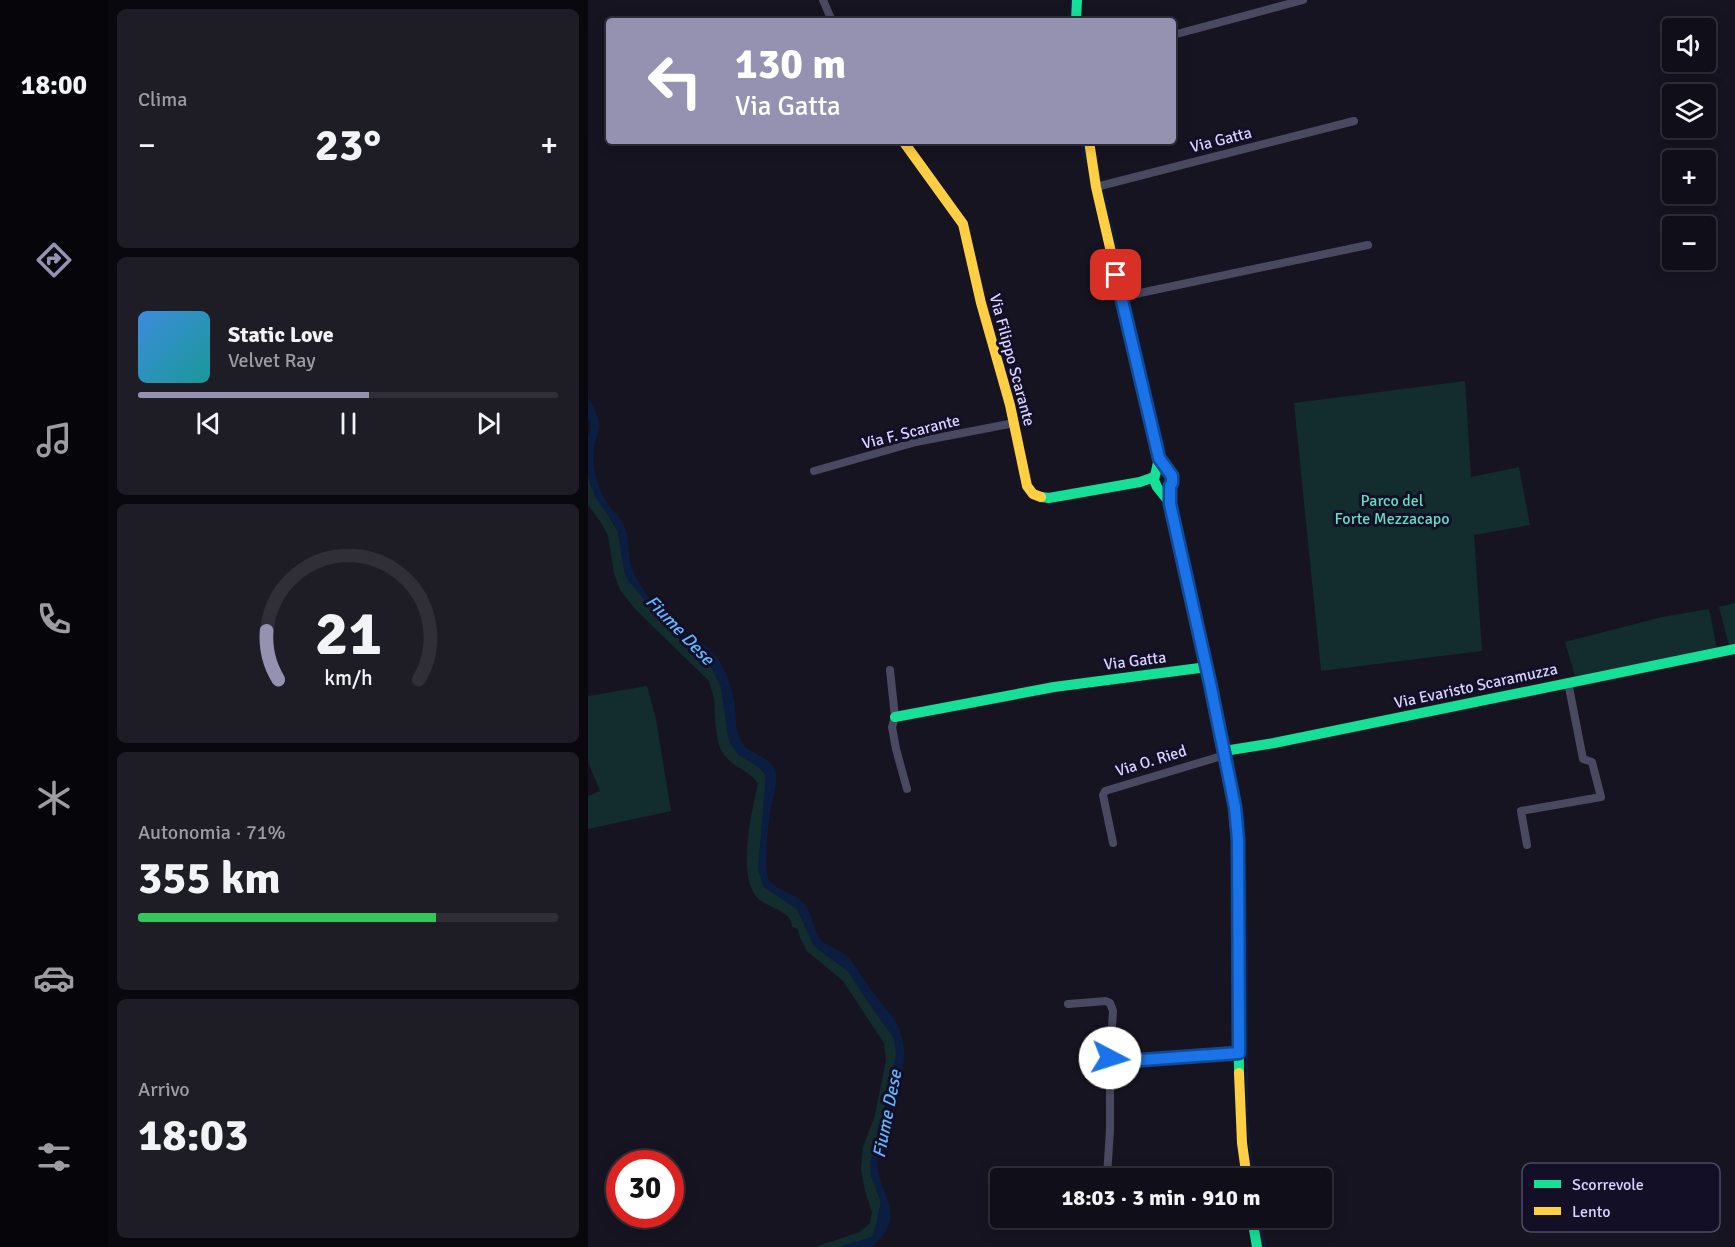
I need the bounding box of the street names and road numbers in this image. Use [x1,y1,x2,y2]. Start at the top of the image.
street label: Via Gatta [1188,123,1254,157]
street label: Via Filippo Scarante [985,292,1039,428]
street label: Via F. Scarante [860,410,962,454]
street label: Via Gatta [1103,647,1167,675]
street label: Via Evaristo Scaramuzza [1393,659,1559,713]
street label: Via O. Ried [1113,741,1189,781]

